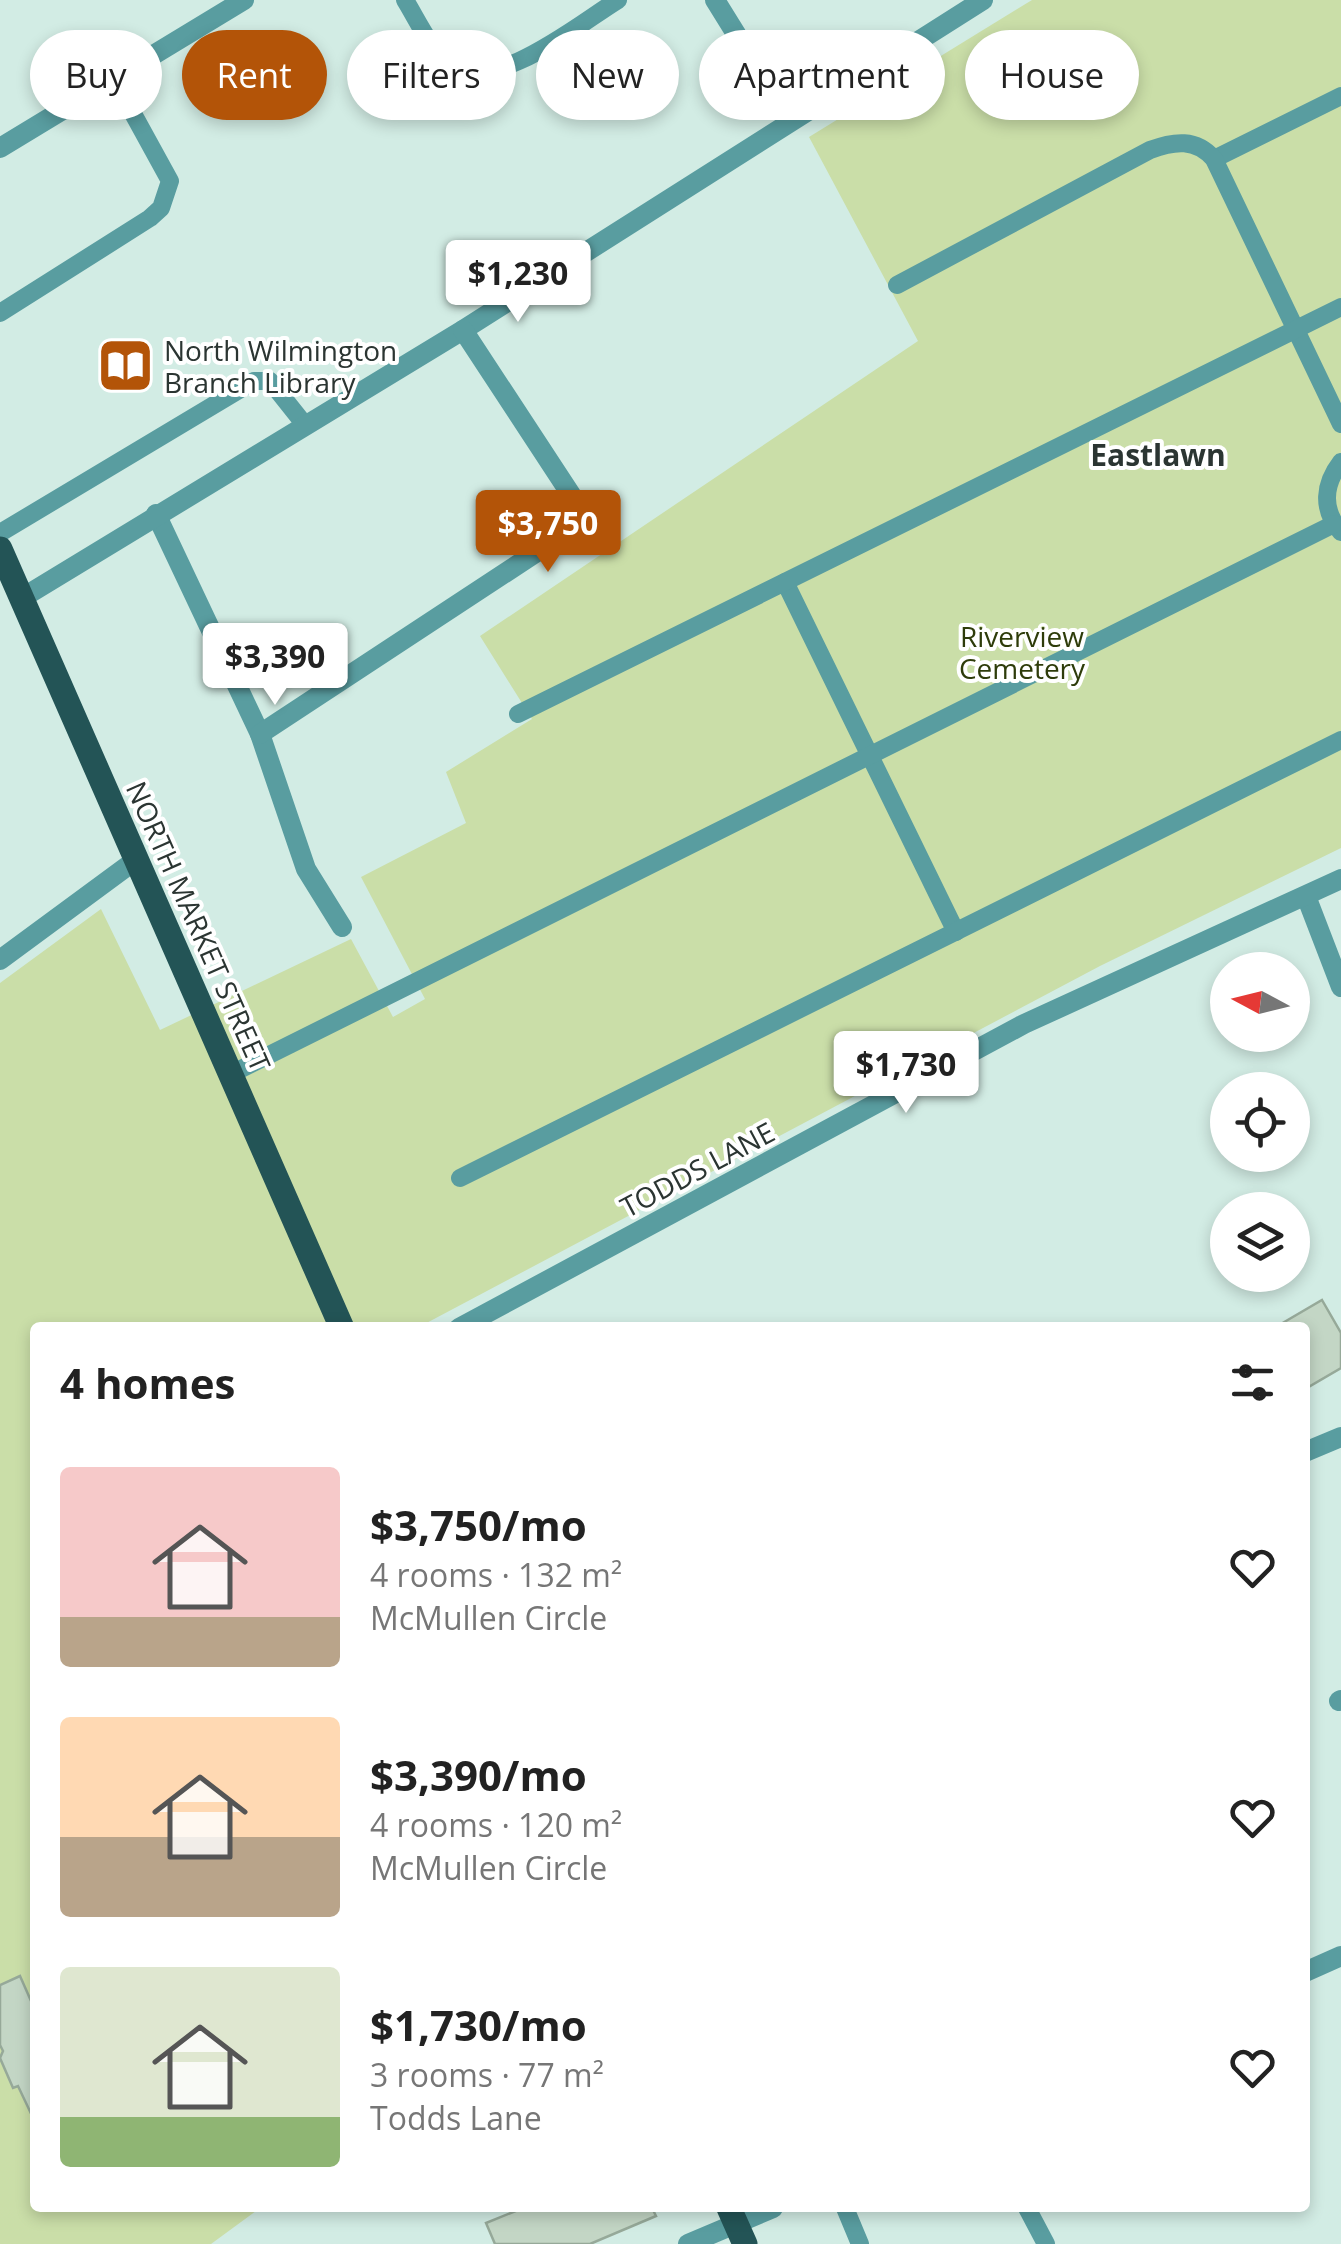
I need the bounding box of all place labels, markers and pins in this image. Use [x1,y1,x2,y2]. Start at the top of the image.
pin: $1,230 [437,240,599,325]
place label: North Wilmington Branch Library [164,331,397,401]
library icon: North Wilmington Branch Library [95,336,155,396]
pin: $3,750 [467,490,629,575]
pin: $3,390 [194,623,356,708]
pin: $1,730 [825,1031,987,1116]

